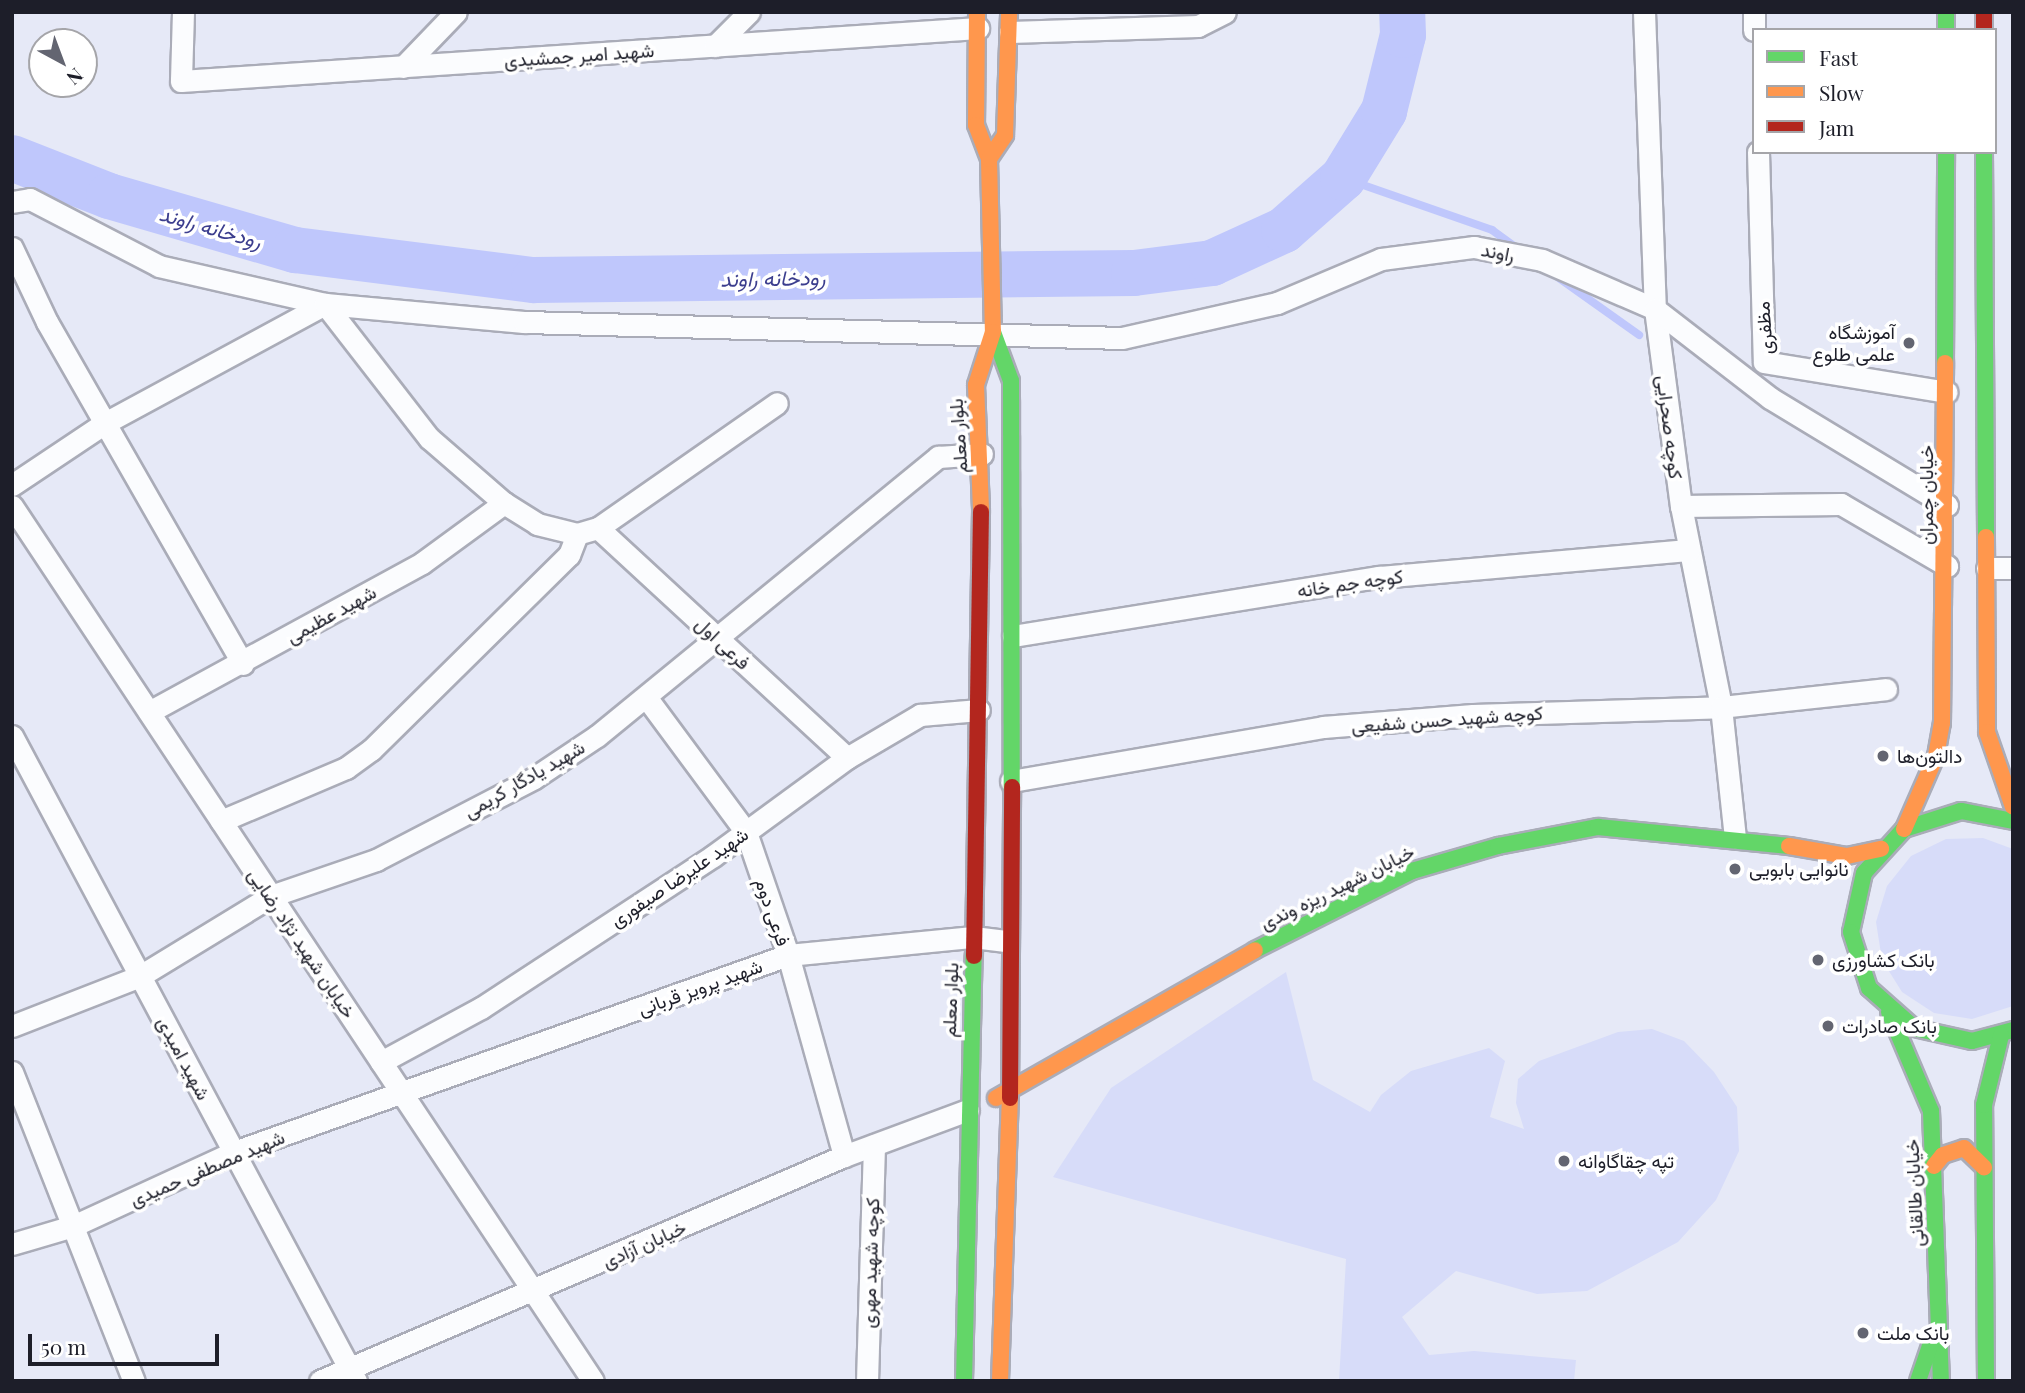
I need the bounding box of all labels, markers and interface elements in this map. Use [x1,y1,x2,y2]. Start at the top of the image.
north arrow [28,28,98,98]
legend [1752,28,1997,154]
street label: شهید امیر جمشیدی [503,38,655,72]
text: Fast [1819,43,1858,71]
text: N [62,63,89,92]
text: Slow [1819,78,1864,106]
text: Jam [1819,113,1855,141]
water label: رودخانه راوند [157,199,265,253]
street label: راوند [1479,238,1517,266]
water label: رودخانه راوند [720,263,826,291]
street label: مظفری [1751,301,1777,355]
place label: آموزشگاه علمی طلوع [1812,321,1895,365]
marker: آموزشگاه علمی طلوع [1901,335,1917,351]
street label: کوچه صحرایی [1652,374,1688,480]
street label: بلوار معلم [944,398,972,474]
street label: خیابان چمران [1915,445,1937,545]
street label: کوچه جم خانه [1296,564,1404,602]
street label: شهید عظیمی [282,580,380,648]
street label: فرعی اول [691,612,755,674]
street label: کوچه شهید حسن شفیعی [1350,701,1544,737]
street label: شهید یادگار کریمی [460,735,588,823]
place label: دالتون‌ها [1897,745,1962,767]
marker: دالتون‌ها [1875,748,1891,764]
street label: شهید علیرضا صیفوری [606,822,752,932]
street label: خیابان شهید ریزه وندی [1256,840,1418,934]
place label: نانوایی بابویی [1749,858,1849,880]
marker: نانوایی بابویی [1727,861,1743,877]
street label: خیابان شهید نژاد رضایی [243,864,361,1022]
street label: فرعی دوم [751,875,795,949]
place label: بانک کشاورزی [1832,949,1935,971]
marker: بانک کشاورزی [1810,952,1826,968]
street label: شهید پرویز قربانی [635,954,765,1020]
street label: بلوار معلم [937,962,963,1038]
street label: شهید امیدی [153,1012,215,1104]
place label: بانک صادرات [1842,1015,1937,1037]
marker: بانک صادرات [1820,1018,1836,1034]
street label: شهید مصطفی حمیدی [126,1125,288,1211]
street label: خیابان طالقانی [1900,1139,1928,1247]
place label: تپه چقاگاوانه [1578,1150,1674,1172]
marker: تپه چقاگاوانه [1556,1153,1572,1169]
street label: کوچه شهید مهری [856,1197,884,1329]
street label: خیابان آزادی [599,1215,689,1273]
scale bar [32,1320,222,1364]
place label: بانک ملت [1877,1322,1949,1344]
marker: بانک ملت [1855,1325,1871,1341]
text: 50 m [41,1332,86,1360]

